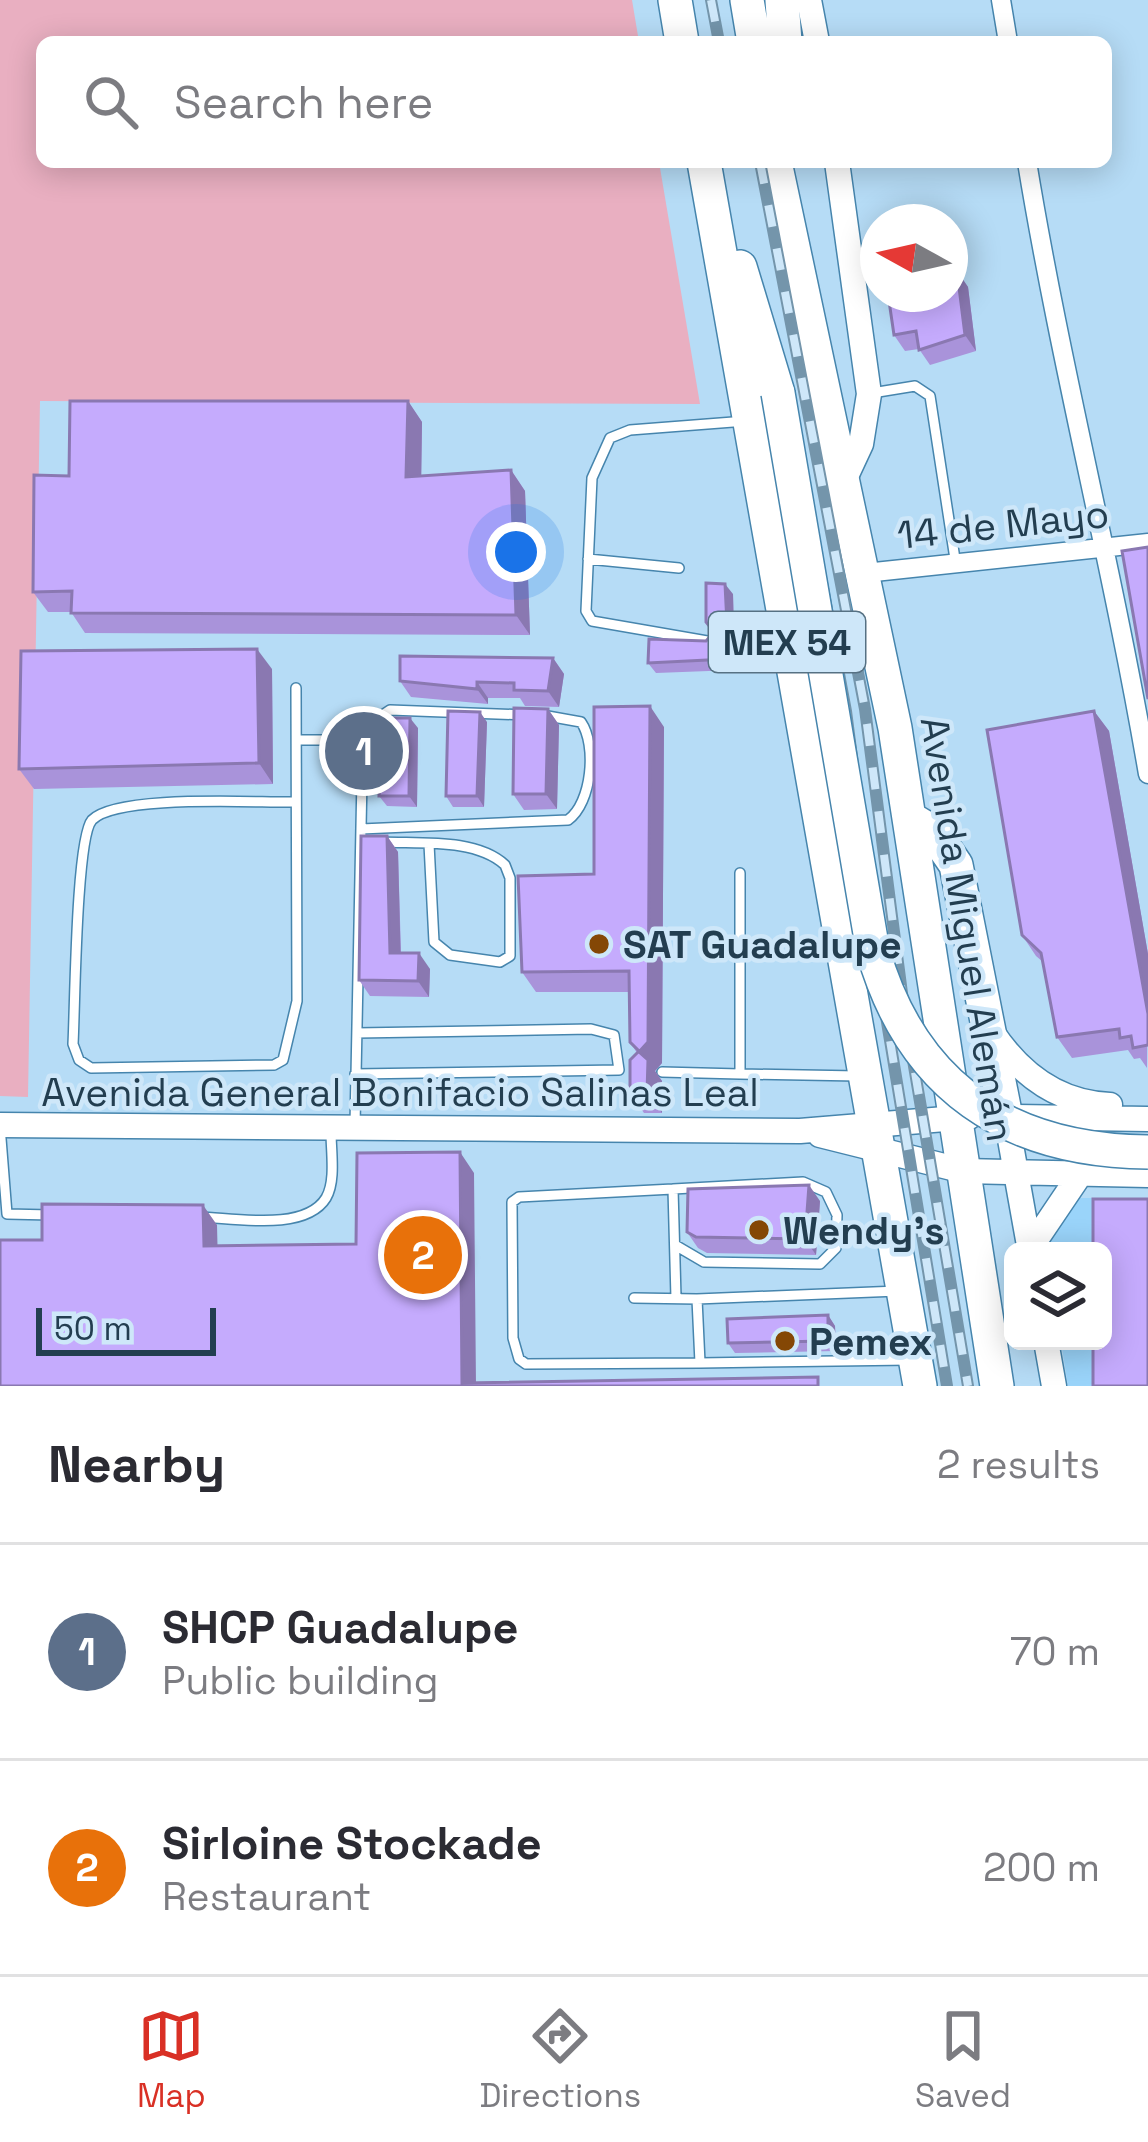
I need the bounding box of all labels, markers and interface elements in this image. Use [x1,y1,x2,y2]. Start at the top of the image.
search box [36,36,1112,168]
icon: search [78,69,144,135]
text: Search here [174,74,433,131]
north arrow [860,204,968,312]
street label: 14 de Mayo [895,489,1111,560]
your location [486,522,546,582]
road number: MEX 54 [709,612,865,672]
pin: 1 [325,706,403,796]
street label: Avenida Miguel Alemán [910,713,1025,1145]
place label: SAT Guadalupe [623,920,902,969]
marker: SAT Guadalupe [586,931,612,957]
street label: Avenida General Bonifacio Salinas Leal [41,1068,759,1117]
place label: Wendy's [783,1206,945,1255]
pin: 2 [384,1210,462,1300]
marker: Wendy's [746,1217,772,1243]
map controls [1004,1242,1112,1350]
button: layers [1004,1242,1112,1350]
scale bar [36,1302,216,1355]
text: 50 m [54,1308,132,1350]
place label: Pemex [809,1317,932,1366]
marker: Pemex [772,1328,798,1354]
text: Nearby [48,1432,225,1497]
text: 2 results [937,1440,1100,1489]
text: SHCP Guadalupe [162,1599,519,1656]
text: 1 [78,1627,96,1676]
text: 70 m [1010,1627,1100,1676]
text: Public building [162,1656,439,1705]
text: Sirloine Stockade [162,1815,542,1872]
text: 2 [75,1843,99,1892]
text: 200 m [983,1843,1100,1892]
text: Restaurant [162,1872,371,1921]
tab: Map [137,2003,206,2117]
tab: Directions [479,2003,641,2117]
tab: Saved [915,2003,1011,2117]

